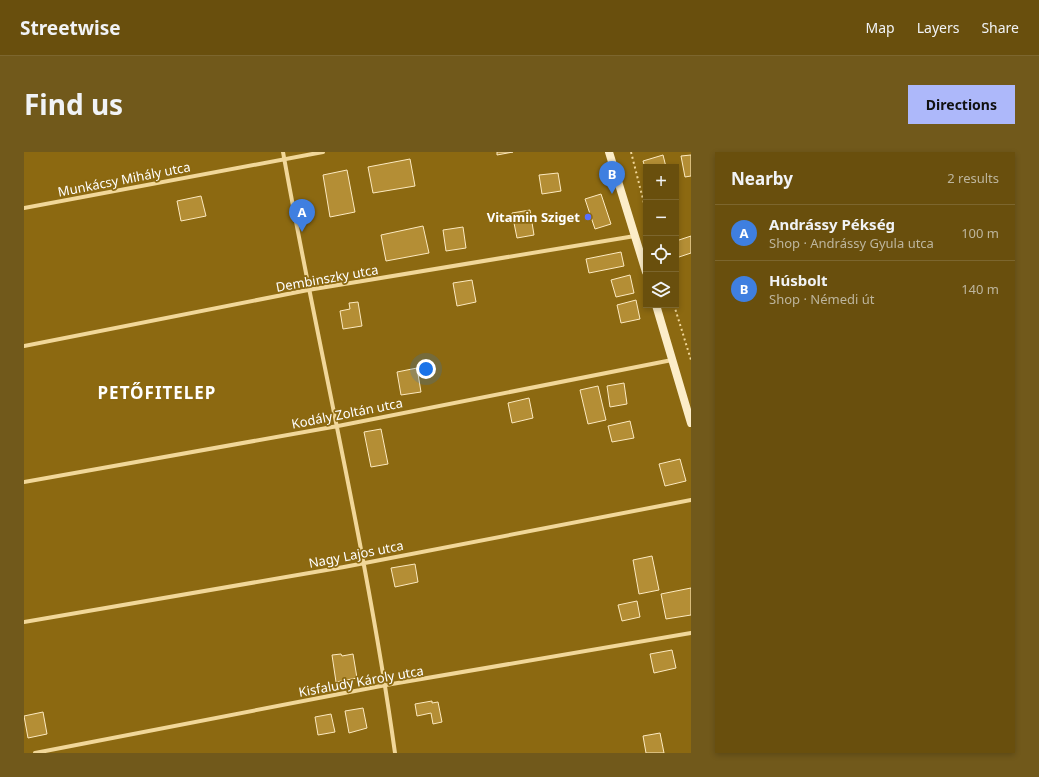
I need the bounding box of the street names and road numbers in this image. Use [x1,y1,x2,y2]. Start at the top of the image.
street label: Munkácsy Mihály utca [56,157,192,201]
street label: Dembinszky utca [274,260,380,296]
street label: Kodály Zoltán utca [290,393,404,433]
street label: Nagy Lajos utca [307,536,405,572]
street label: Kisfaludy Károly utca [297,661,425,701]

